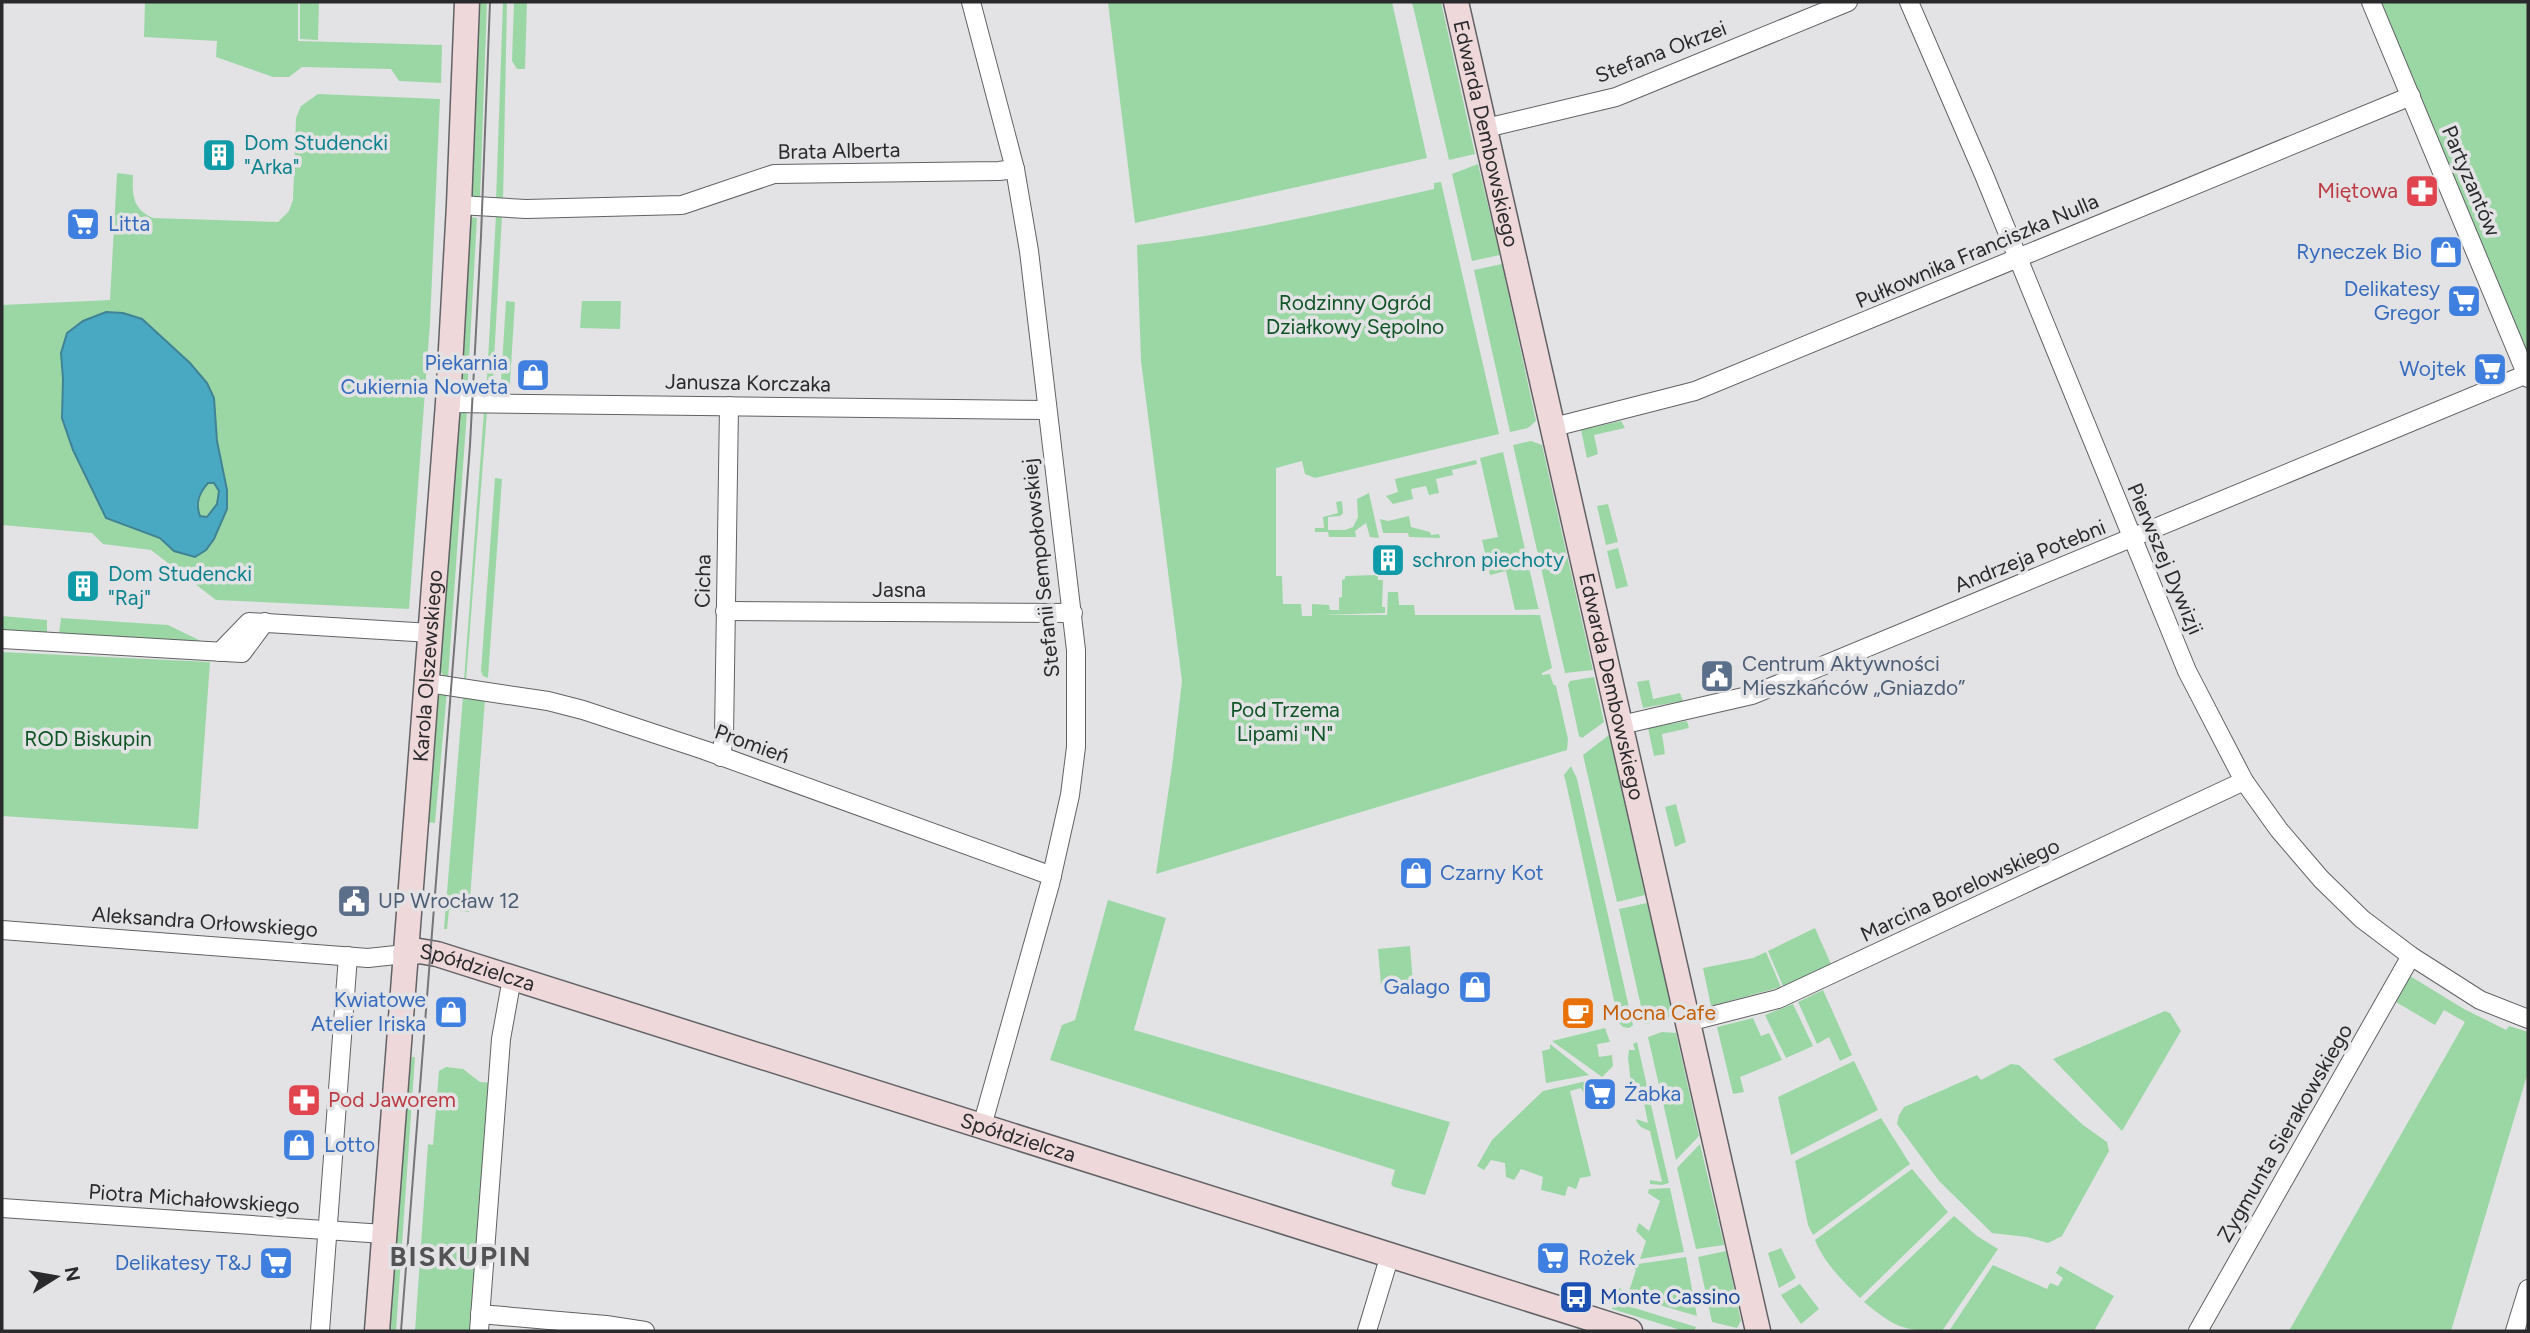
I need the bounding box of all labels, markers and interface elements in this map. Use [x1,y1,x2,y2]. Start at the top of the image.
street label: Stefana Okrzei [1592,15,1730,88]
street label: Edwarda Dembowskiego [1448,17,1524,250]
street label: Partyzantów [2437,122,2506,240]
place label: Dom Studencki "Arka" [244,130,388,179]
building icon: Dom Studencki "Arka" [200,136,238,174]
street label: Brata Alberta [777,137,901,164]
pharmacy icon: Miętowa [2403,172,2441,210]
place label: Miętowa [2317,178,2398,203]
street label: Pułkownika Franciszka Nulla [1852,188,2102,313]
supermarket icon: Litta [64,205,102,243]
place label: Litta [108,211,150,236]
shop icon: Ryneczek Bio [2427,233,2465,271]
place label: Ryneczek Bio [2296,239,2422,264]
place label: Delikatesy Gregor [2344,276,2440,325]
supermarket icon: Delikatesy Gregor [2445,282,2483,320]
park label: Rodzinny Ogród Działkowy Sępolno [1266,290,1444,339]
place label: Piekarnia Cukiernia Noweta [341,350,508,399]
supermarket icon: Wojtek [2471,350,2509,388]
shop icon: Piekarnia Cukiernia Noweta [514,356,552,394]
place label: Wojtek [2399,356,2467,381]
street label: Janusza Korczaka [665,369,831,396]
street label: Stefanii Sempołowskiej [1017,457,1064,679]
street label: Pierwszej Dywizji [2122,479,2209,638]
street label: Andrzeja Potebni [1950,514,2109,597]
building icon: schron piechoty [1369,541,1407,579]
place label: schron piechoty [1412,547,1564,572]
street label: Cicha [690,554,715,608]
place label: Dom Studencki "Raj" [108,561,252,610]
building icon: Dom Studencki "Raj" [64,567,102,605]
street label: Karola Olszewskiego [408,569,447,763]
street label: Edwarda Dembowskiego [1574,570,1650,802]
street label: Jasna [872,577,926,602]
place label: Centrum Aktywności Mieszkańców „Gniazdo” [1742,651,1965,700]
public building icon: Centrum Aktywności Mieszkańców „Gniazdo” [1698,657,1736,695]
park label: Pod Trzema Lipami "N" [1230,697,1340,746]
street label: Promień [712,719,793,768]
park label: ROD Biskupin [24,726,152,751]
street label: Marcina Borelowskiego [1856,832,2063,947]
shop icon: Czarny Kot [1397,854,1435,892]
place label: Czarny Kot [1440,860,1544,885]
public building icon: UP Wrocław 12 [335,882,373,920]
place label: UP Wrocław 12 [378,888,519,913]
street label: Aleksandra Orłowskiego [91,901,319,942]
street label: Spółdzielcza [418,938,538,996]
shop icon: Galago [1456,968,1494,1006]
place label: Galago [1383,974,1450,999]
place label: Kwiatowe Atelier Iriska [311,987,426,1036]
shop icon: Kwiatowe Atelier Iriska [432,993,470,1031]
cafe icon: Mocna Cafe [1559,994,1597,1032]
place label: Mocna Cafe [1602,1000,1716,1025]
street label: Zygmunta Sierakowskiego [2212,1019,2357,1246]
supermarket icon: Żabka [1581,1075,1619,1113]
pharmacy icon: Pod Jaworem [285,1081,323,1119]
place label: Żabka [1624,1081,1681,1106]
place label: Pod Jaworem [328,1087,456,1112]
street label: Spółdzielcza [958,1107,1079,1167]
shop icon: Lotto [280,1126,318,1164]
place label: Lotto [324,1132,375,1157]
street label: Piotra Michałowskiego [88,1179,300,1218]
district label: BISKUPIN [389,1239,533,1273]
supermarket icon: Rożek [1534,1239,1572,1277]
north arrow [21,1242,91,1312]
supermarket icon: Delikatesy T&J [257,1244,295,1282]
place label: Rożek [1578,1245,1636,1270]
place label: Delikatesy T&J [115,1250,252,1275]
text: N [60,1264,85,1283]
bus stop icon: Monte Cassino [1557,1278,1595,1316]
place label: Monte Cassino [1600,1284,1740,1309]

